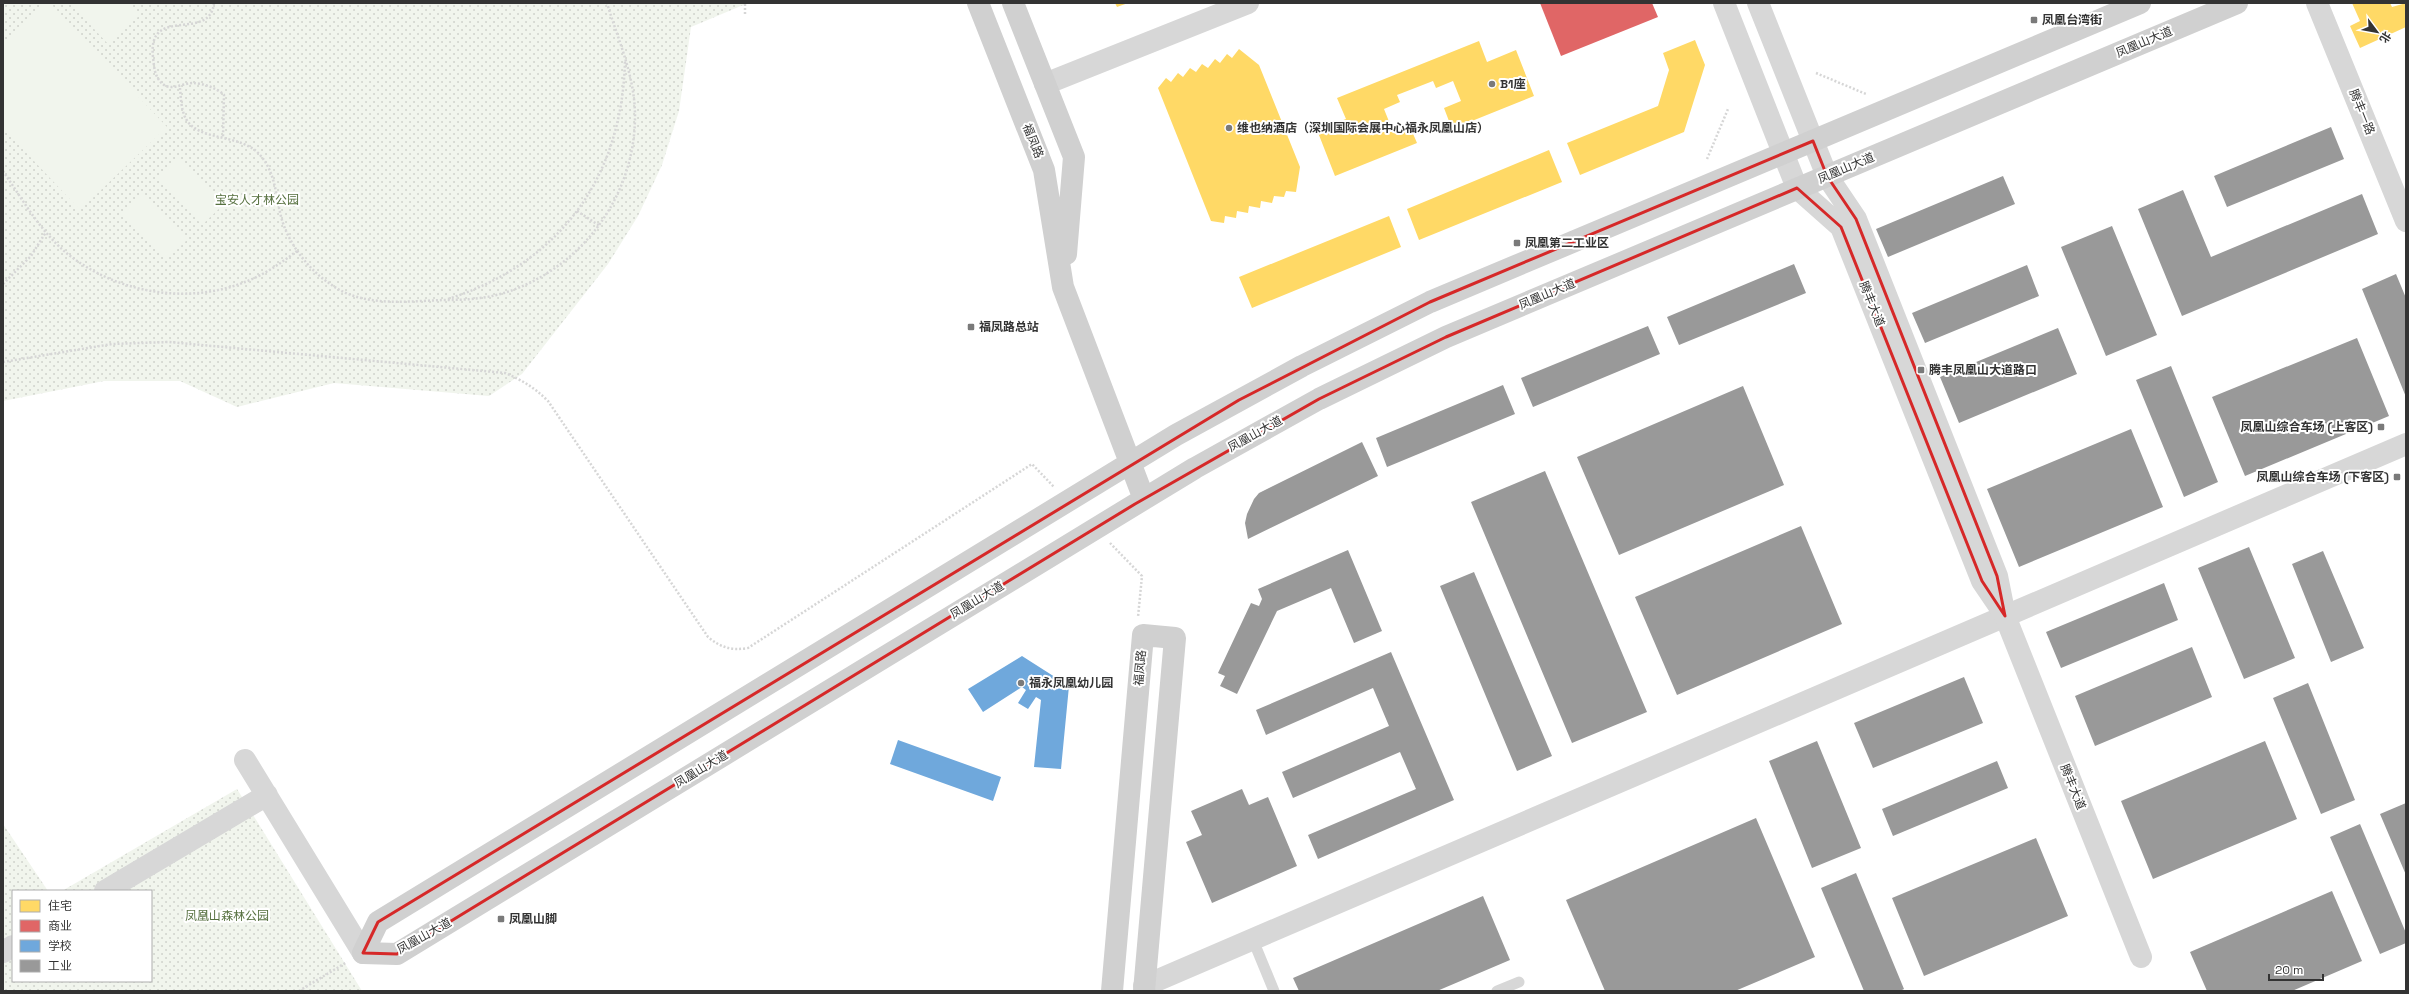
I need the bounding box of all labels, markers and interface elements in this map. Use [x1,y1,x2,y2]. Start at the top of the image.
place label: 凤凰台湾街 [2042,12,2102,28]
north arrow [2357,12,2397,52]
marker: 凤凰台湾街 [2029,15,2039,25]
street label: 凤凰山大道 [2113,23,2175,61]
text: 北 [2377,29,2394,46]
place label: B1座 [1500,76,1525,92]
marker: B1座 [1487,79,1497,89]
street label: 腾丰一路 [2346,87,2378,137]
place label: 维也纳酒店（深圳国际会展中心福永凤凰山店） [1237,120,1489,136]
street label: 福凤路 [1019,121,1047,161]
marker: 维也纳酒店（深圳国际会展中心福永凤凰山店） [1224,123,1234,133]
street label: 凤凰山大道 [1815,149,1877,187]
park label: 宝安人才林公园 [215,192,299,208]
place label: 凤凰第二工业区 [1525,235,1609,251]
marker: 凤凰第二工业区 [1512,238,1522,248]
street label: 凤凰山大道 [1516,275,1578,313]
street label: 腾丰大道 [1856,279,1888,329]
place label: 福凤路总站 [979,319,1039,335]
marker: 福凤路总站 [966,322,976,332]
place label: 腾丰凤凰山大道路口 [1929,362,2037,378]
marker: 腾丰凤凰山大道路口 [1916,365,1926,375]
street label: 凤凰山大道 [1225,412,1285,456]
place label: 凤凰山综合车场 (上客区) [2240,419,2373,435]
marker: 凤凰山综合车场 (上客区) [2376,422,2386,432]
place label: 凤凰山综合车场 (下客区) [2256,469,2389,485]
marker: 凤凰山综合车场 (下客区) [2392,472,2402,482]
street label: 凤凰山大道 [947,578,1007,622]
street label: 福凤路 [1130,649,1150,687]
place label: 福永凤凰幼儿园 [1029,675,1113,691]
marker: 福永凤凰幼儿园 [1016,678,1026,688]
street label: 凤凰山大道 [671,747,731,791]
street label: 腾丰大道 [2057,762,2089,812]
legend [12,890,152,982]
text: 住宅 [48,898,72,914]
park label: 凤凰山森林公园 [185,908,269,924]
place label: 凤凰山脚 [509,911,557,927]
street label: 凤凰山大道 [394,914,454,958]
marker: 凤凰山脚 [496,914,506,924]
text: 商业 [48,918,72,934]
text: 学校 [48,938,72,954]
scale bar [2269,956,2323,982]
text: 工业 [48,958,72,974]
text: 20 m [2275,962,2303,978]

